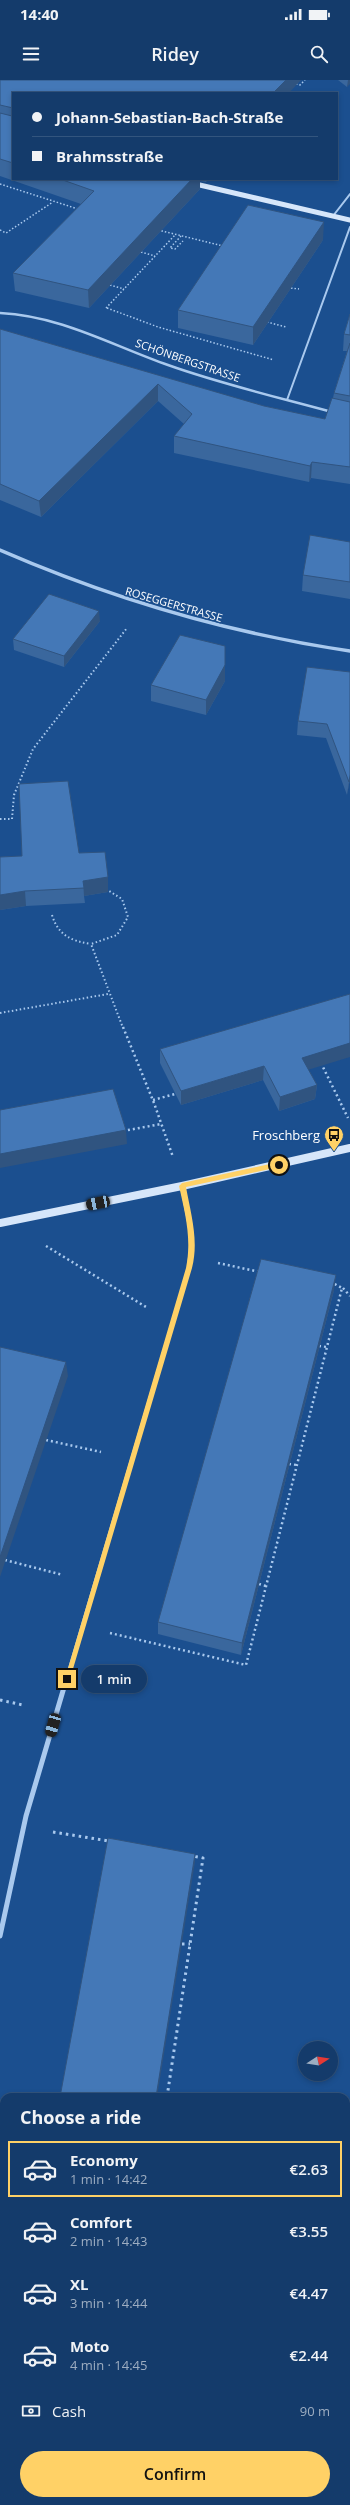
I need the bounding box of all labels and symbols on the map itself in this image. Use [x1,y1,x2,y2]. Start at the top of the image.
street label: SCHÖNBERGSTRASSE [134,335,242,385]
street label: ROSEGGERSTRASSE [124,583,224,625]
bus stop icon: Froschberg [323,1124,345,1152]
place label: Froschberg [252,1126,320,1144]
route start [270,1156,288,1174]
car [85,1195,111,1211]
callout: 1 min [81,1665,147,1693]
route end [58,1670,76,1688]
car [44,1712,62,1738]
north arrow [298,2041,338,2081]

